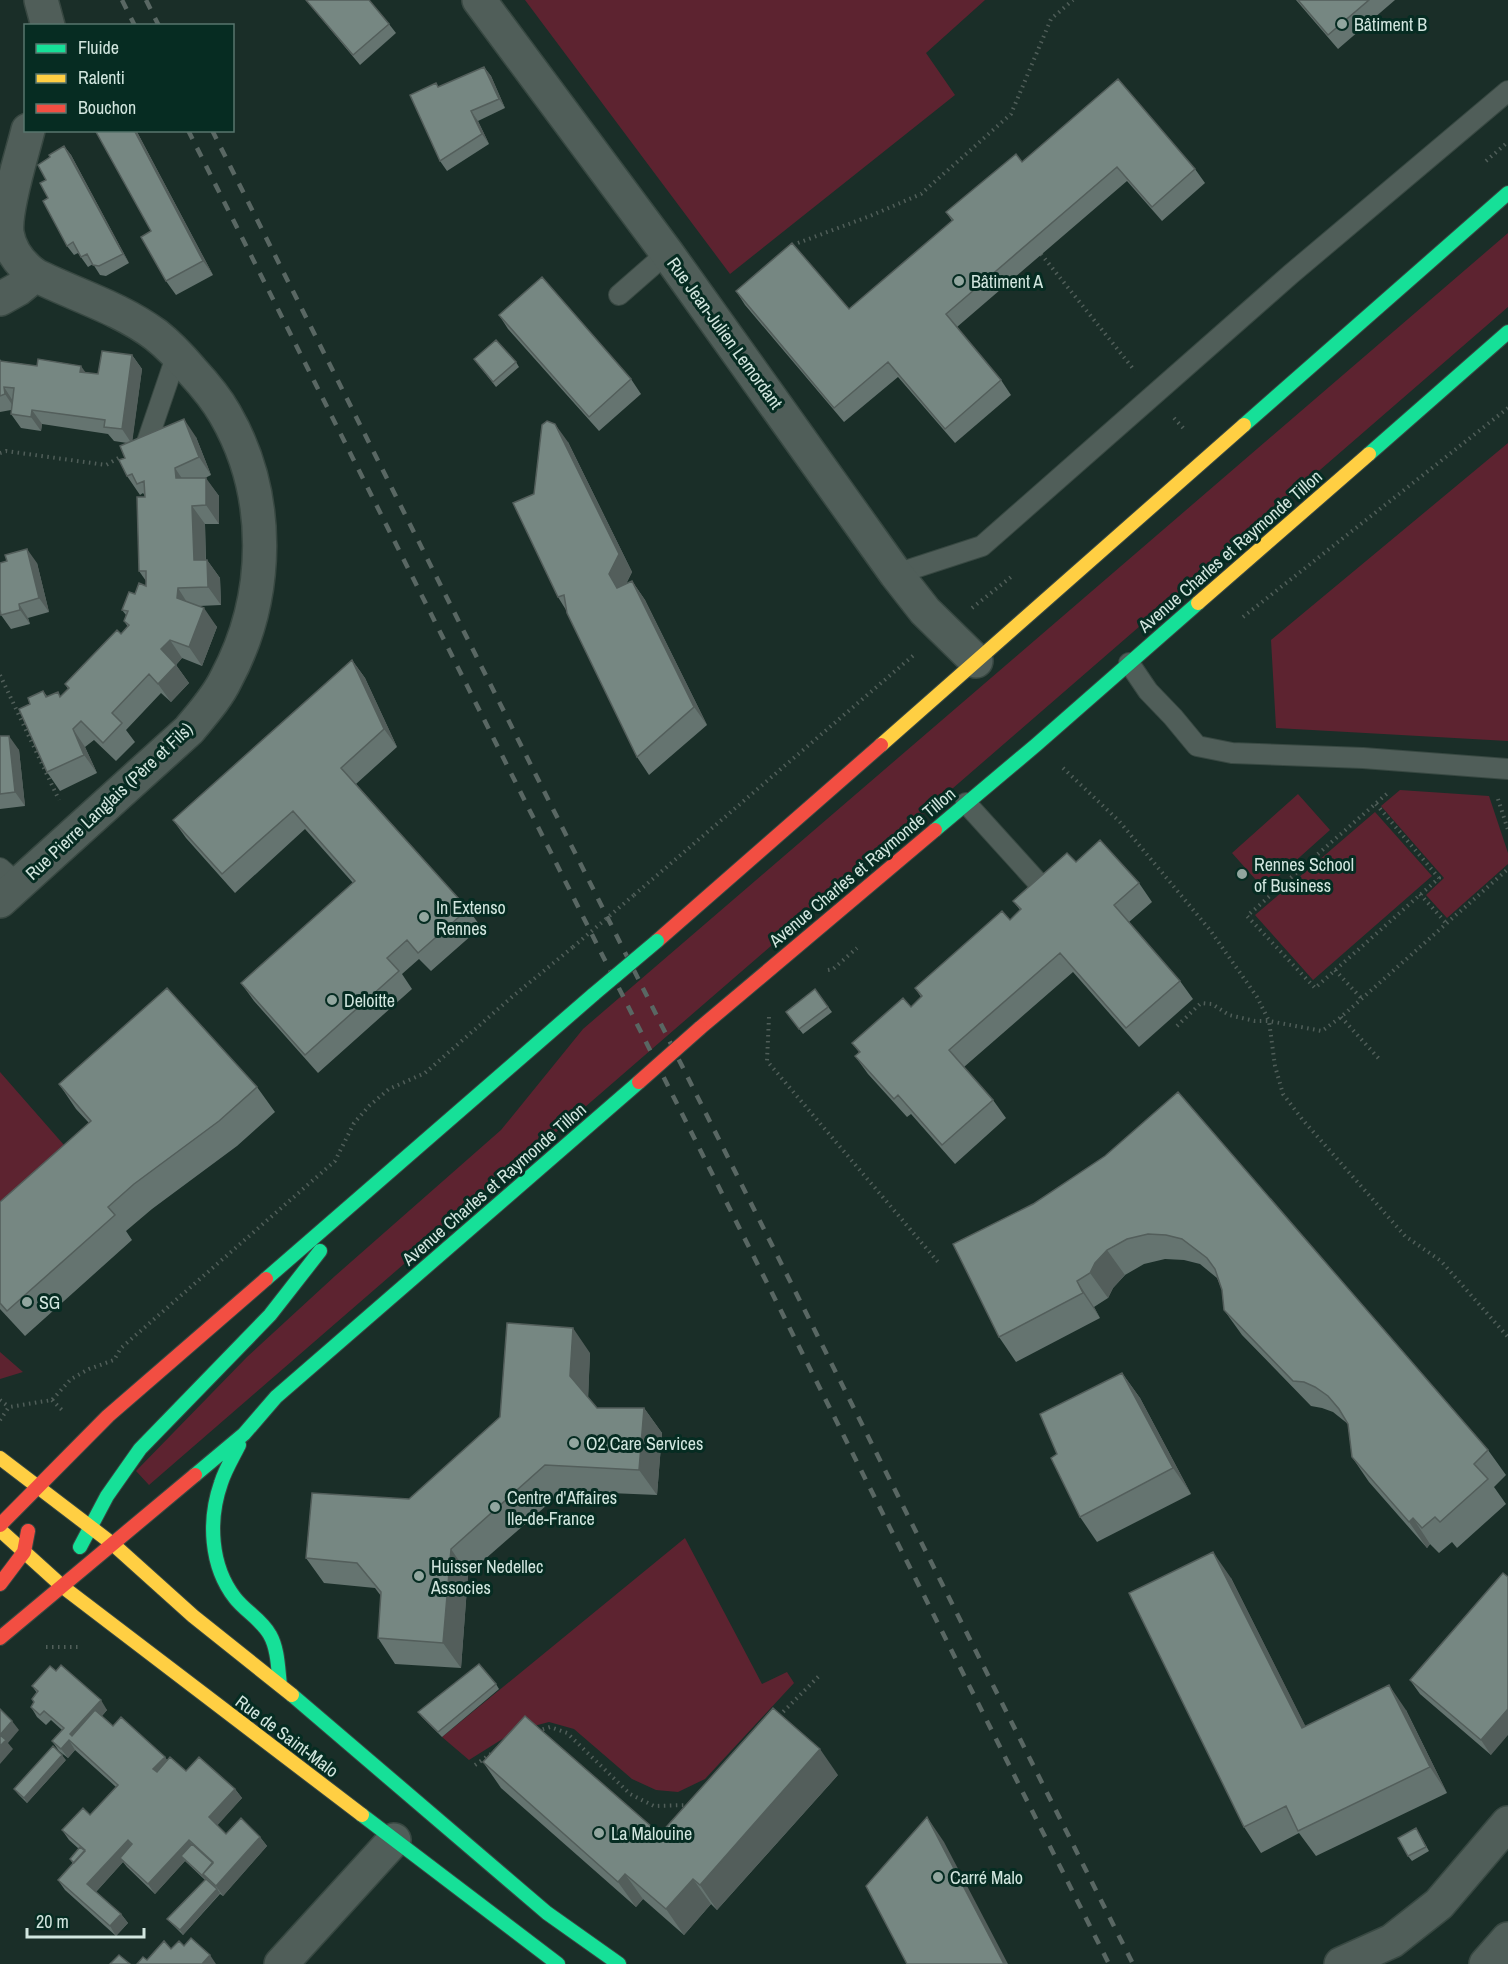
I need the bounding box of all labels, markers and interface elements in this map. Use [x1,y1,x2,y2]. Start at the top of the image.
place label: Bâtiment B [1354,12,1427,37]
marker: Bâtiment B [1335,17,1349,31]
legend [24,24,234,132]
text: Fluide [78,35,119,60]
text: Ralenti [78,65,125,90]
text: Bouchon [78,95,136,120]
street label: Rue Jean-Julien Lemordant [661,252,789,414]
place label: Bâtiment A [971,269,1043,294]
marker: Bâtiment A [952,274,966,288]
street label: Avenue Charles et Raymonde Tillon [1132,464,1327,639]
street label: Rue Pierre Langlais (Père et Fils) [20,717,198,885]
street label: Avenue Charles et Raymonde Tillon [763,781,961,953]
place label: Rennes School of Business [1254,852,1354,898]
marker: Rennes School of Business [1235,867,1249,881]
place label: In Extenso Rennes [436,895,506,941]
marker: In Extenso Rennes [417,910,431,924]
place label: Deloitte [344,988,395,1013]
marker: Deloitte [325,993,339,1007]
street label: Avenue Charles et Raymonde Tillon [396,1097,591,1272]
place label: SG [39,1290,60,1315]
marker: SG [20,1295,34,1309]
place label: O2 Care Services [586,1431,703,1456]
marker: O2 Care Services [567,1436,581,1450]
place label: Centre d'Affaires Ile-de-France [507,1485,617,1531]
marker: Centre d'Affaires Ile-de-France [488,1500,502,1514]
place label: Huisser Nedellec Associes [430,1554,543,1600]
marker: Huisser Nedellec Associes [412,1569,426,1583]
street label: Rue de Saint-Malo [230,1689,344,1783]
place label: La Malouine [611,1821,692,1846]
marker: La Malouine [592,1826,606,1840]
place label: Carré Malo [950,1865,1023,1890]
marker: Carré Malo [931,1870,945,1884]
scale bar [27,1901,144,1939]
text: 20 m [36,1909,69,1934]

